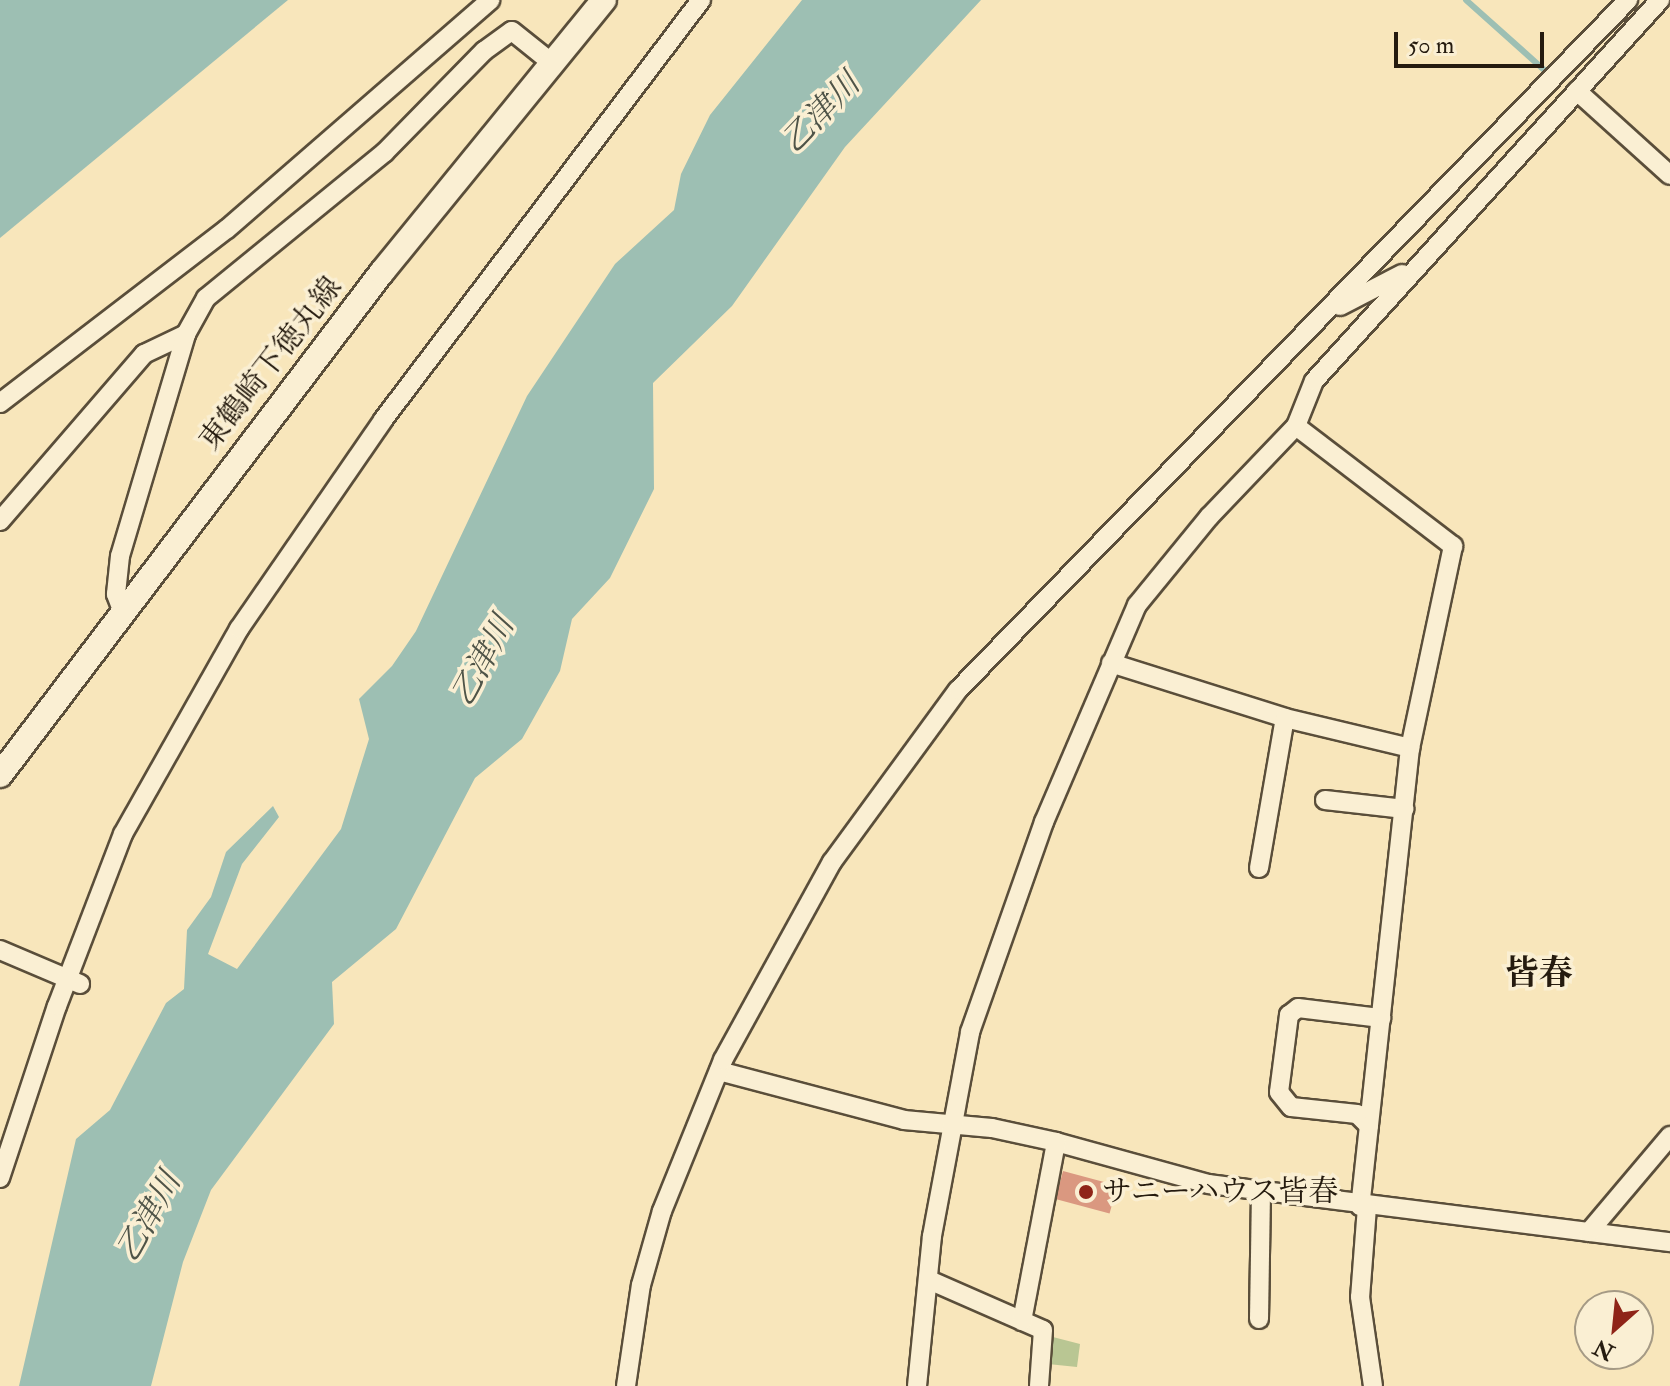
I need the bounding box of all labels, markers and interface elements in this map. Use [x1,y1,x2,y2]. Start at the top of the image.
scale bar [1398,16,1548,66]
text: 50 m [1408,30,1454,61]
water label: 乙津川 [774,65,868,161]
street label: 東鶴崎下徳丸線 [192,270,350,458]
water label: 乙津川 [444,610,522,712]
district label: 皆春 [1505,954,1573,994]
water label: 乙津川 [109,1166,189,1268]
place label: サニーハウス皆春 [1102,1174,1342,1210]
marker: サニーハウス皆春 [1077,1183,1095,1201]
north arrow [1574,1290,1654,1370]
text: N [1589,1333,1619,1367]

